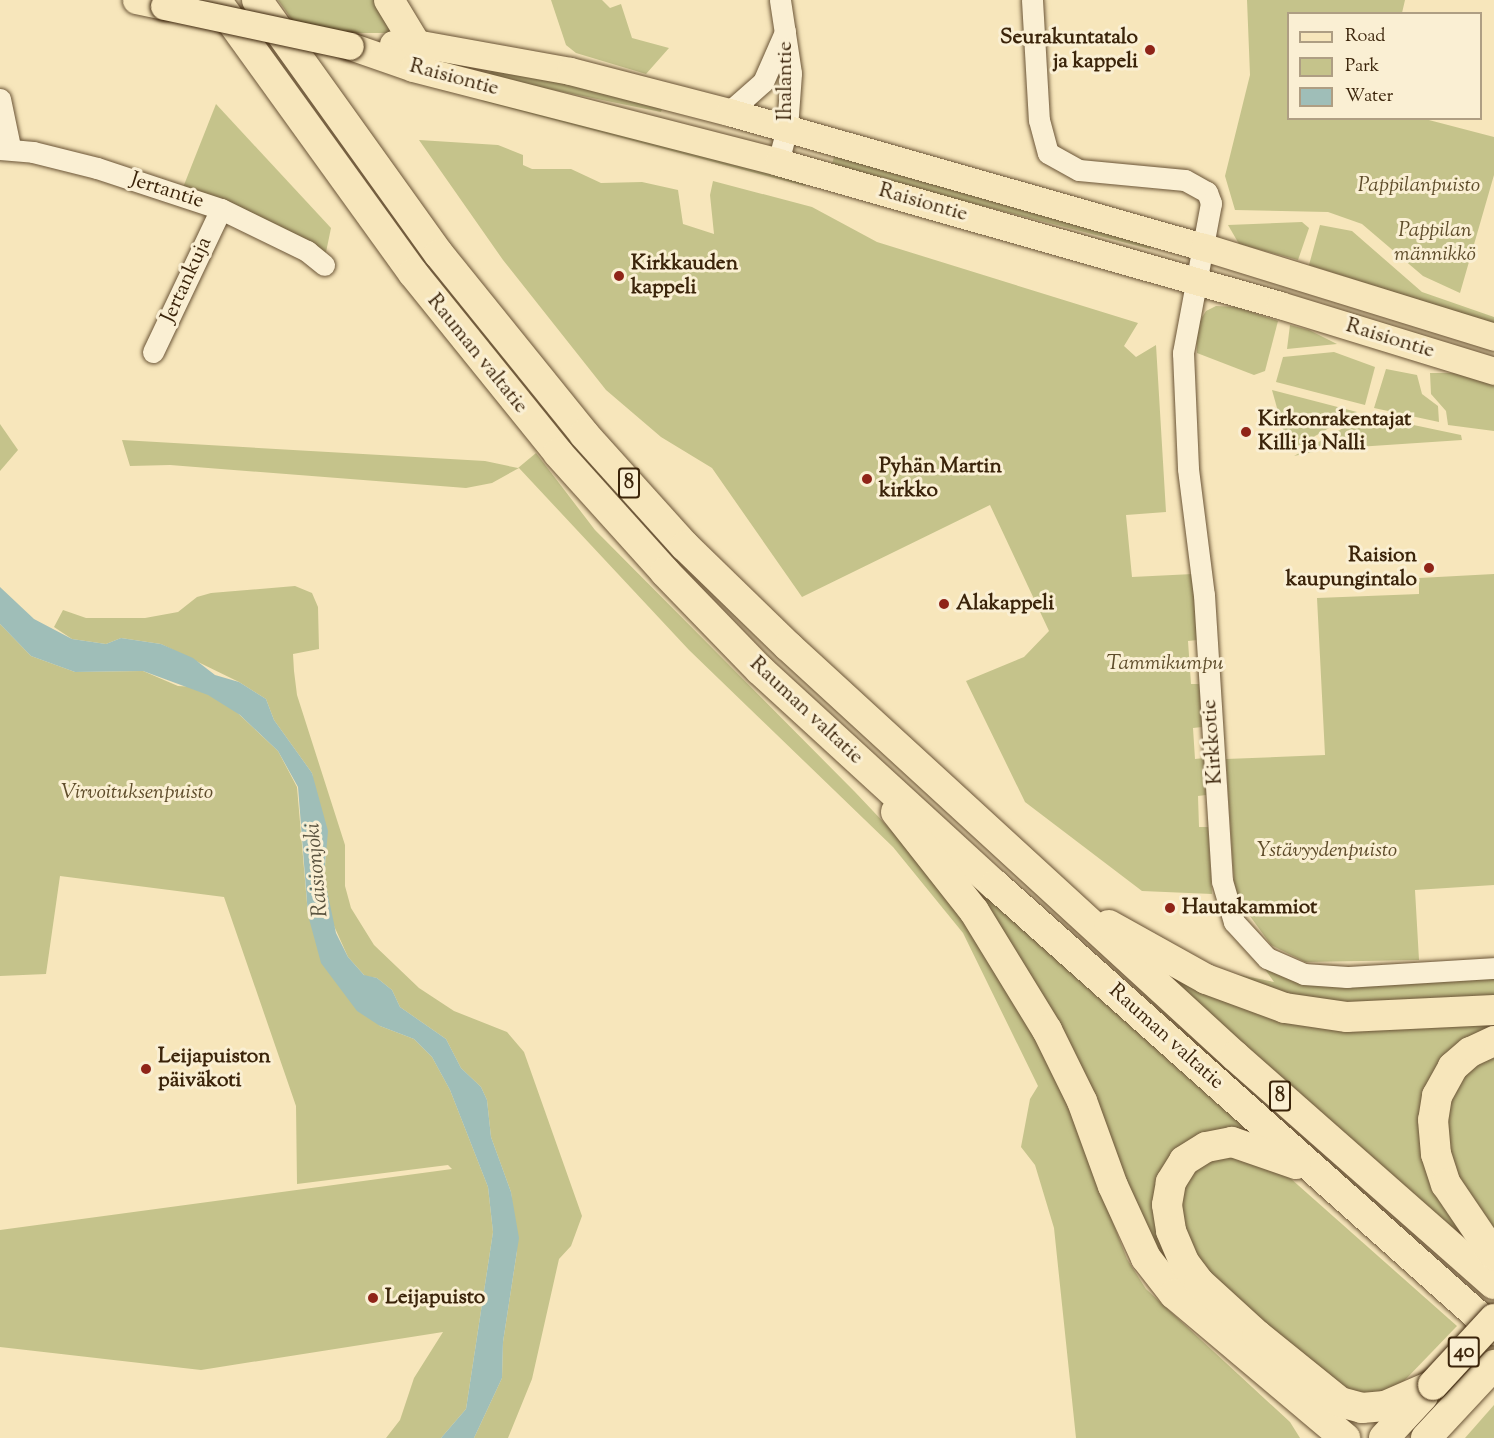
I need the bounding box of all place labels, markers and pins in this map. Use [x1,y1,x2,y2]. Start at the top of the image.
place label: Seurakuntatalo ja kappeli [1000,25,1138,75]
marker: Seurakuntatalo ja kappeli [1143,43,1157,57]
place label: Kirkkauden kappeli [631,251,738,301]
marker: Kirkkauden kappeli [612,269,626,283]
place label: Kirkonrakentajat Killi ja Nalli [1258,407,1411,457]
marker: Kirkonrakentajat Killi ja Nalli [1239,425,1253,439]
place label: Pyhän Martin kirkko [879,454,1002,504]
marker: Pyhän Martin kirkko [860,472,874,486]
place label: Raision kaupungintalo [1286,543,1417,593]
marker: Raision kaupungintalo [1422,561,1436,575]
place label: Alakappeli [956,591,1054,617]
marker: Alakappeli [937,597,951,611]
place label: Hautakammiot [1182,895,1317,921]
marker: Hautakammiot [1163,901,1177,915]
place label: Leijapuiston päiväkoti [158,1044,271,1094]
marker: Leijapuiston päiväkoti [139,1062,153,1076]
place label: Leijapuisto [385,1285,485,1311]
marker: Leijapuisto [366,1291,380,1305]

